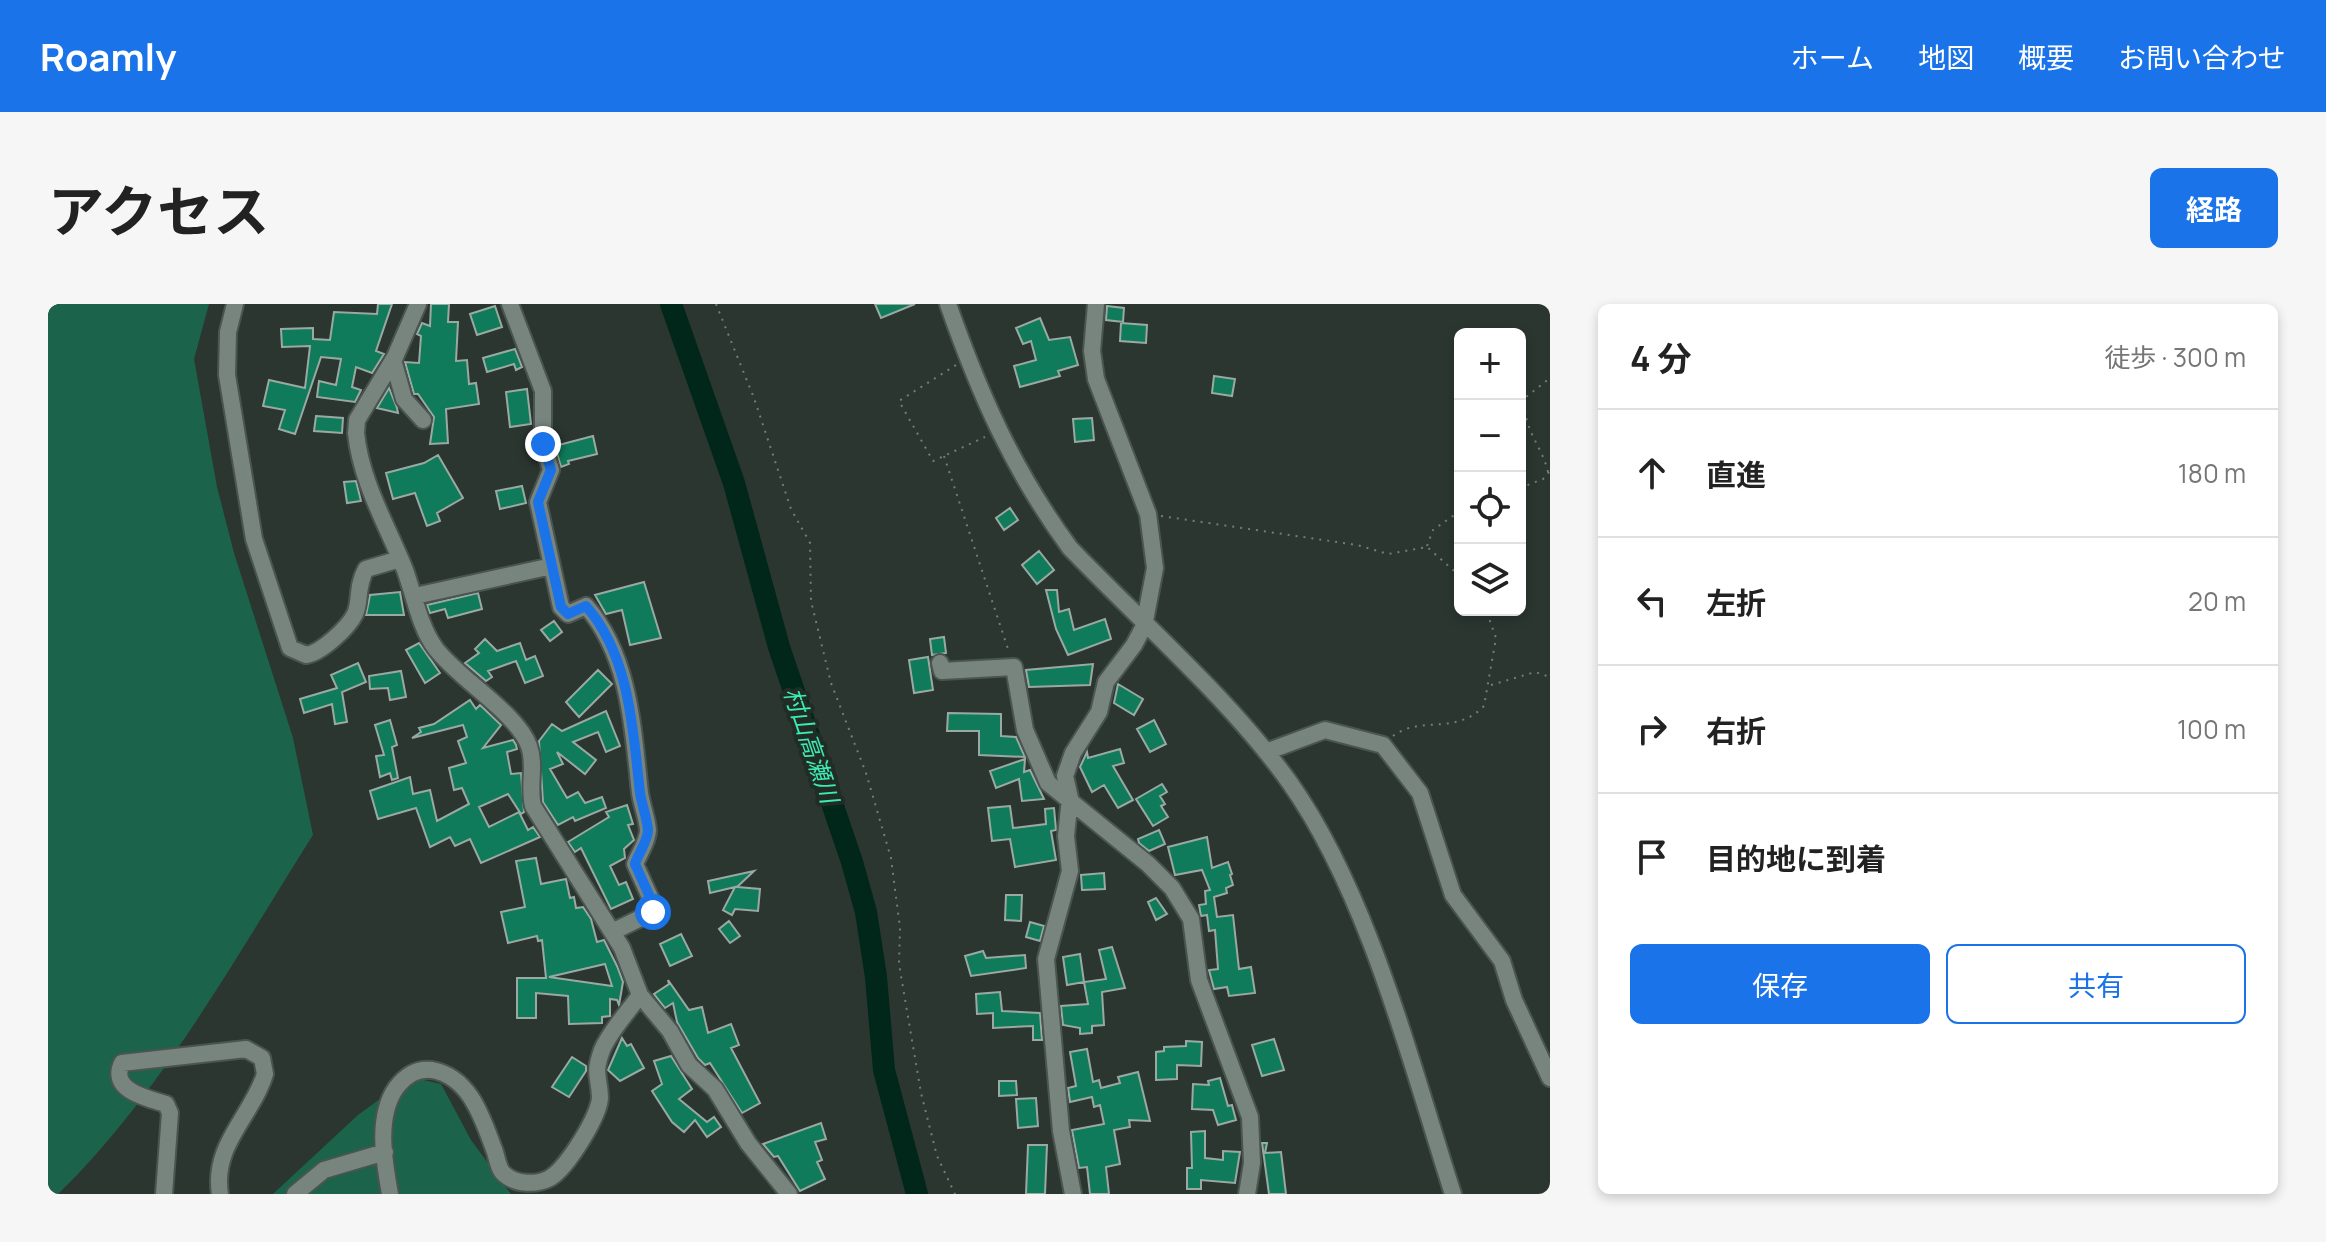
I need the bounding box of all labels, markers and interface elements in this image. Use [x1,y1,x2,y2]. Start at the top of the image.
text: Roamly [40,30,177,82]
text: ホーム [1791,38,1874,76]
text: 地図 [1918,38,1974,76]
text: 概要 [2018,38,2074,76]
text: お問い合わせ [2118,38,2286,76]
button: 経路 [2150,168,2278,248]
text: アクセス [48,172,269,249]
map controls [1454,328,1526,616]
button: + [1454,328,1526,400]
text: 4 分 [1630,335,1692,381]
text: 徒歩 · 300 m [2104,339,2246,375]
button: − [1454,400,1526,472]
route end [525,426,561,462]
icon: ahead [1630,451,1674,495]
text: 直進 [1706,454,1766,495]
text: 180 m [2178,455,2246,491]
button: locate [1454,472,1526,544]
button: layers [1454,544,1526,616]
icon: left [1630,579,1674,623]
text: 左折 [1706,582,1766,623]
text: 20 m [2188,583,2246,619]
water label: 村山高瀬川 [777,683,848,810]
icon: right [1630,707,1674,751]
text: 右折 [1706,710,1766,751]
text: 100 m [2177,711,2246,747]
icon: arrive [1630,835,1674,879]
text: 目的地に到着 [1706,838,1886,879]
route start [635,894,671,930]
button: 保存 [1630,944,1930,1024]
button: 共有 [1946,944,2246,1024]

